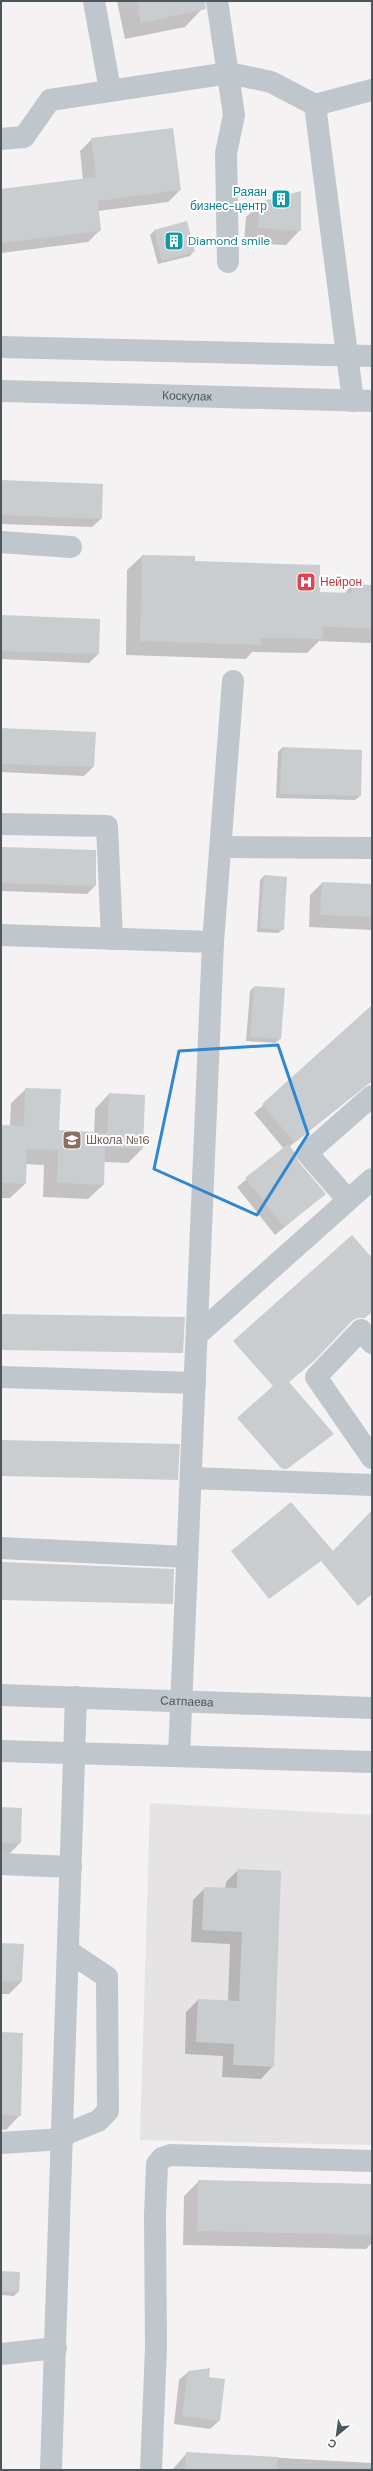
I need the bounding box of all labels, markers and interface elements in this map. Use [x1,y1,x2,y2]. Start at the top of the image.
place label: Раяан бизнес-центр [190,184,267,214]
building icon: Раяан бизнес-центр [270,188,292,210]
building icon: Diamond smile [163,230,185,252]
place label: Diamond smile [188,233,270,249]
street label: Коскулак [162,387,213,405]
hospital icon: Нейрон [295,571,317,593]
place label: Нейрон [320,574,362,590]
school or university icon: Школа №16 [61,1129,83,1151]
place label: Школа №16 [86,1132,150,1148]
street label: Сатпаева [160,1693,214,1710]
north arrow [317,2415,357,2455]
text: С [325,2436,339,2452]

